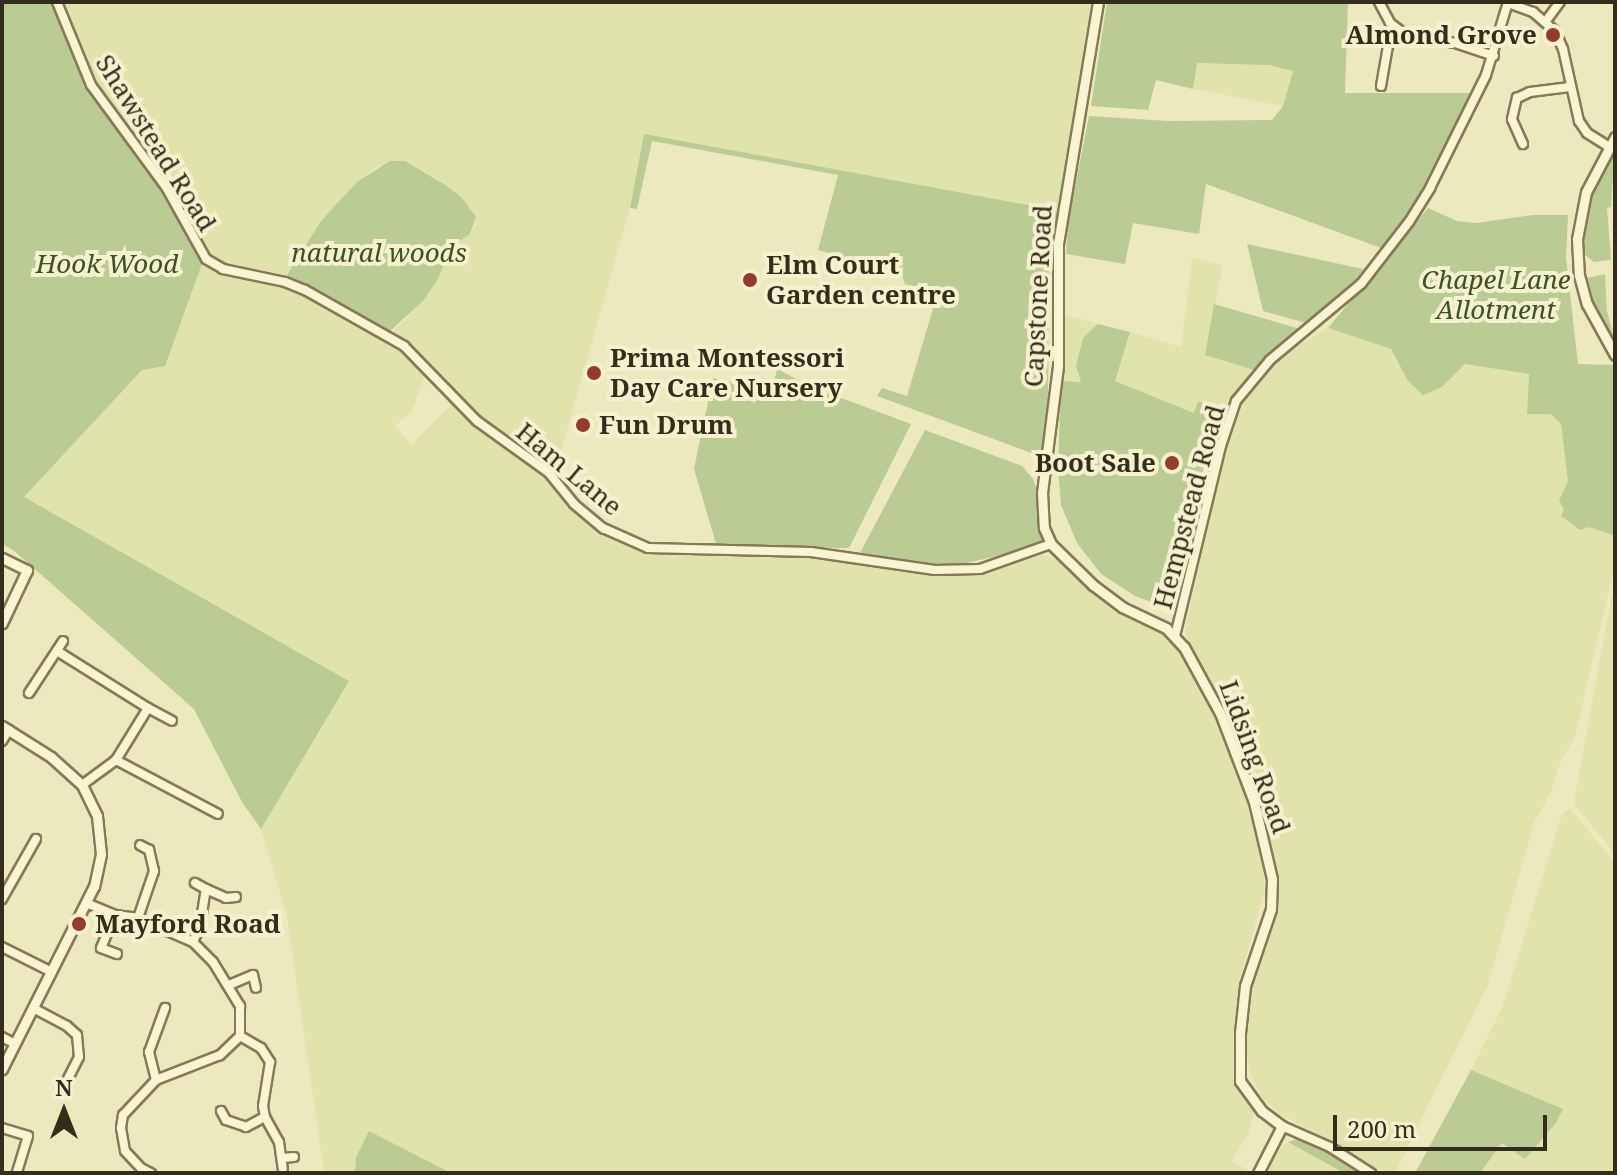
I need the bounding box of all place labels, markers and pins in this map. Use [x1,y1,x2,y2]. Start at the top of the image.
place label: Almond Grove [1345,19,1537,51]
marker: Almond Grove [1544,26,1562,44]
place label: Elm Court Garden centre [766,249,956,310]
marker: Elm Court Garden centre [741,271,759,289]
place label: Prima Montessori Day Care Nursery [610,342,845,404]
marker: Prima Montessori Day Care Nursery [585,364,603,382]
place label: Fun Drum [599,409,733,441]
marker: Fun Drum [574,416,592,434]
place label: Boot Sale [1035,447,1156,479]
marker: Boot Sale [1163,454,1181,472]
place label: Mayford Road [95,908,281,940]
marker: Mayford Road [70,915,88,933]

